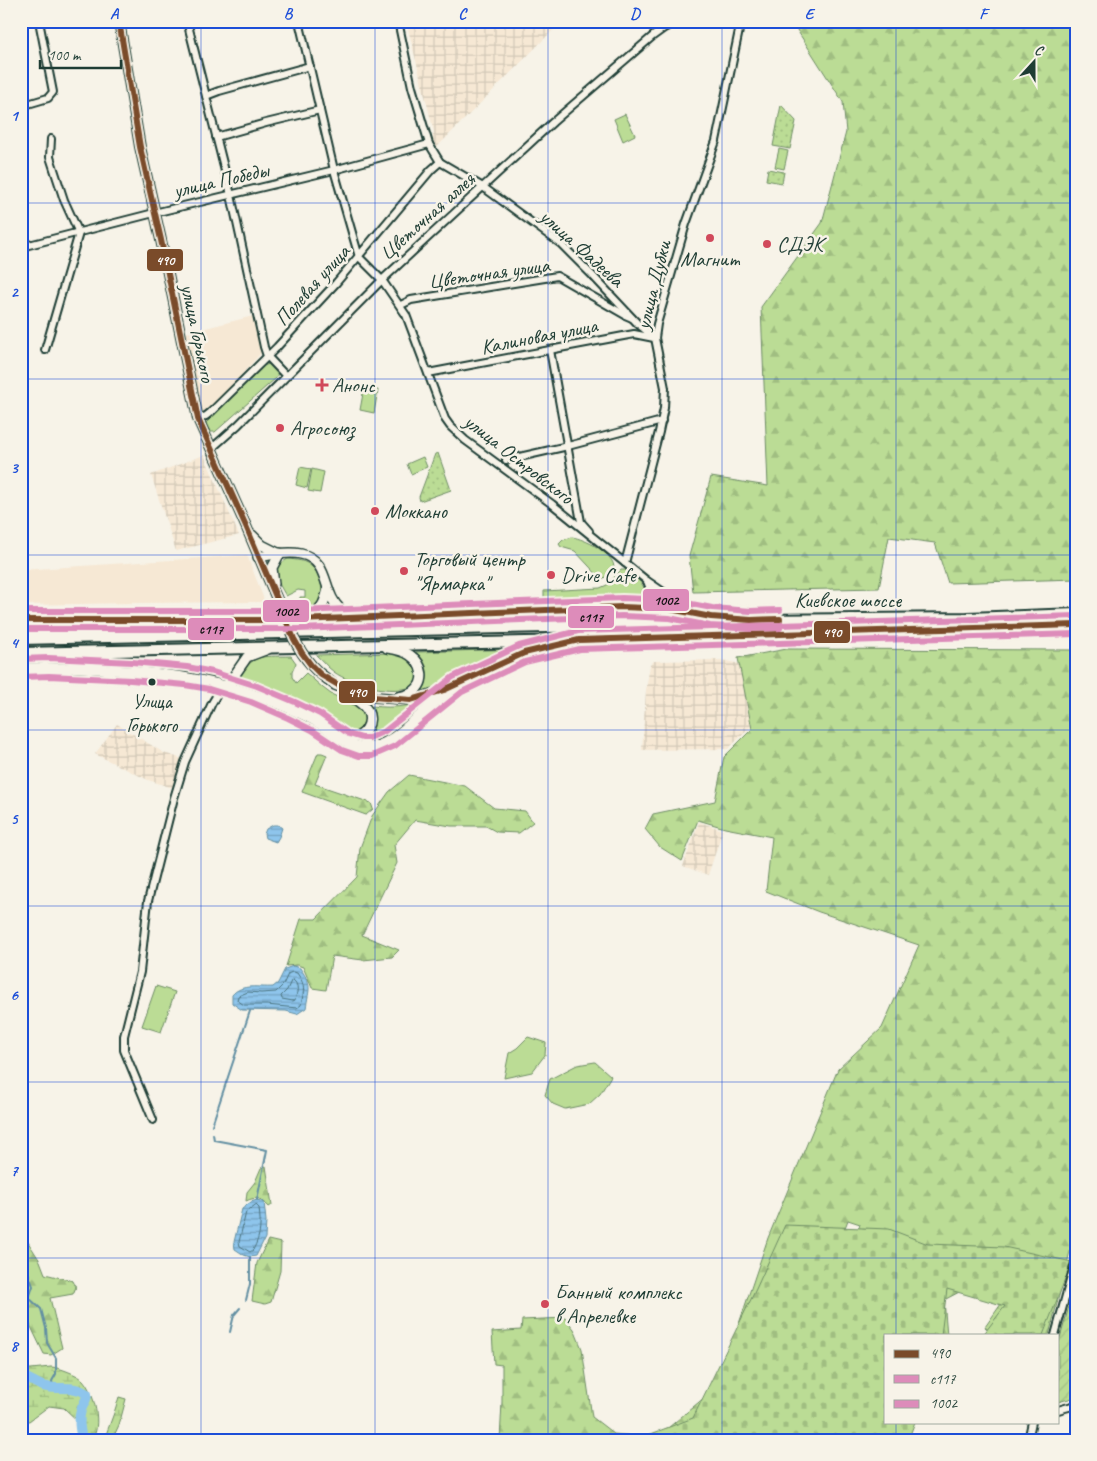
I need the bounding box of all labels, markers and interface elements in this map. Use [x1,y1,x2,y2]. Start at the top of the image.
text: A [110,4,120,24]
text: B [284,4,294,24]
text: C [458,4,468,24]
text: D [630,4,641,24]
text: E [805,4,816,24]
text: F [979,4,990,24]
scale bar [40,38,121,70]
north arrow [1010,38,1060,88]
text: С [1032,41,1047,60]
text: 100 m [48,46,82,65]
text: 1 [10,106,19,126]
street label: улица Победы [169,156,273,204]
street label: Цветочная аллея [374,165,481,266]
street label: улица Фадеева [533,202,631,294]
place label: СДЭК [777,231,827,257]
marker: Магнит [704,232,716,244]
street label: улица Дубки [629,236,677,334]
street label: Полевая улица [269,238,357,331]
marker: СДЭК [761,238,773,250]
place label: Магнит [680,246,741,272]
line badge: 490 [146,248,184,272]
street label: Цветочная улица [427,251,553,294]
text: 490 [156,252,176,269]
street label: улица Горького [175,280,221,386]
text: 2 [10,282,19,302]
street label: Калиновая улица [479,312,601,360]
place label: Анонс [332,372,376,398]
marker: Анонс [316,379,328,391]
street label: улица Островского [458,407,580,511]
place label: Агросоюз [290,415,357,442]
marker: Агросоюз [274,422,286,434]
text: 3 [10,458,19,478]
place label: Моккано [385,498,448,524]
marker: Моккано [369,505,381,517]
place label: Торговый центр "Ярмарка" [414,546,526,596]
place label: Drive Cafe [561,562,638,588]
marker: Торговый центр "Ярмарка" [398,565,410,577]
marker: Drive Cafe [545,569,557,581]
street label: Киевское шоссе [795,587,902,613]
line badge: 1002 [642,588,690,612]
text: 1002 [653,592,680,609]
line badge: 1002 [262,599,310,623]
text: 1002 [273,603,300,620]
line badge: с117 [567,605,615,629]
text: с117 [579,609,605,626]
line badge: с117 [187,617,235,641]
line badge: 490 [813,620,851,644]
text: с117 [199,621,225,638]
text: 490 [823,624,843,641]
text: 4 [10,633,19,653]
marker: Улица Горького [147,677,157,687]
line badge: 490 [338,680,376,704]
text: 490 [348,684,368,701]
place label: Улица Горького [127,689,178,738]
text: 5 [11,809,20,829]
text: 6 [10,985,19,1005]
text: 7 [10,1161,19,1181]
place label: Банный комплекс в Апрелевке [555,1279,683,1329]
marker: Банный комплекс в Апрелевке [539,1298,551,1310]
legend [884,1334,1060,1424]
text: 8 [10,1336,19,1356]
text: 490 [930,1344,952,1363]
text: с117 [930,1370,957,1389]
text: 1002 [930,1394,958,1413]

